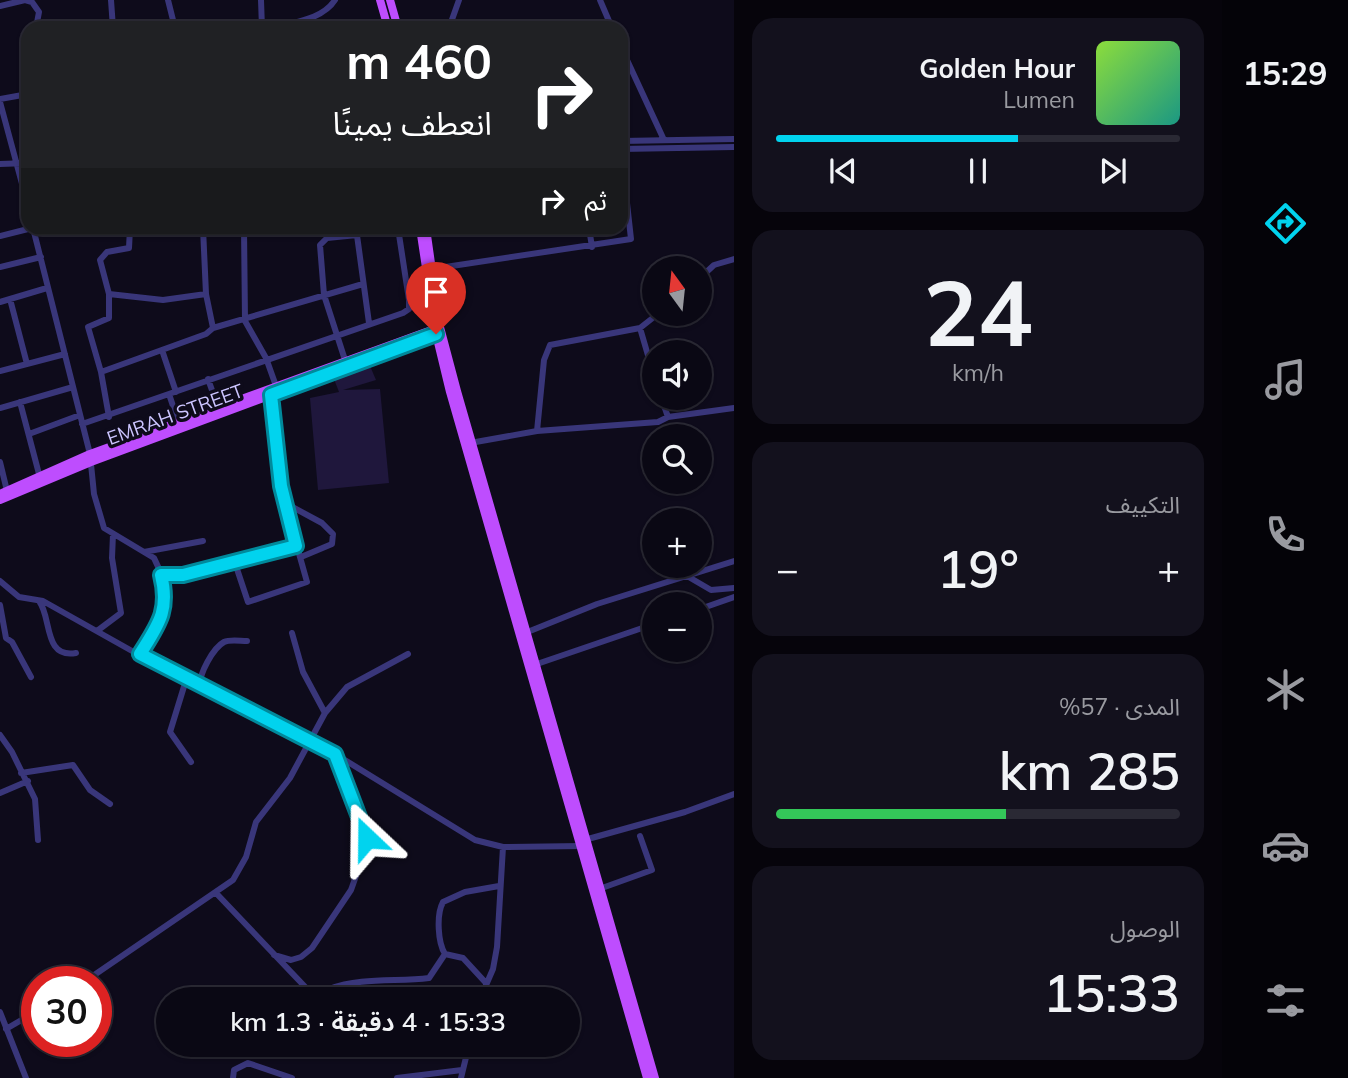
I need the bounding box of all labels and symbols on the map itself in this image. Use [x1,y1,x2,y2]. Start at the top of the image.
north arrow [642,256,712,326]
pin [406,262,466,334]
street label: EMRAH STREET [103,378,247,450]
position arrow [330,801,404,875]
speed limit sign: 30 [21,966,112,1057]

